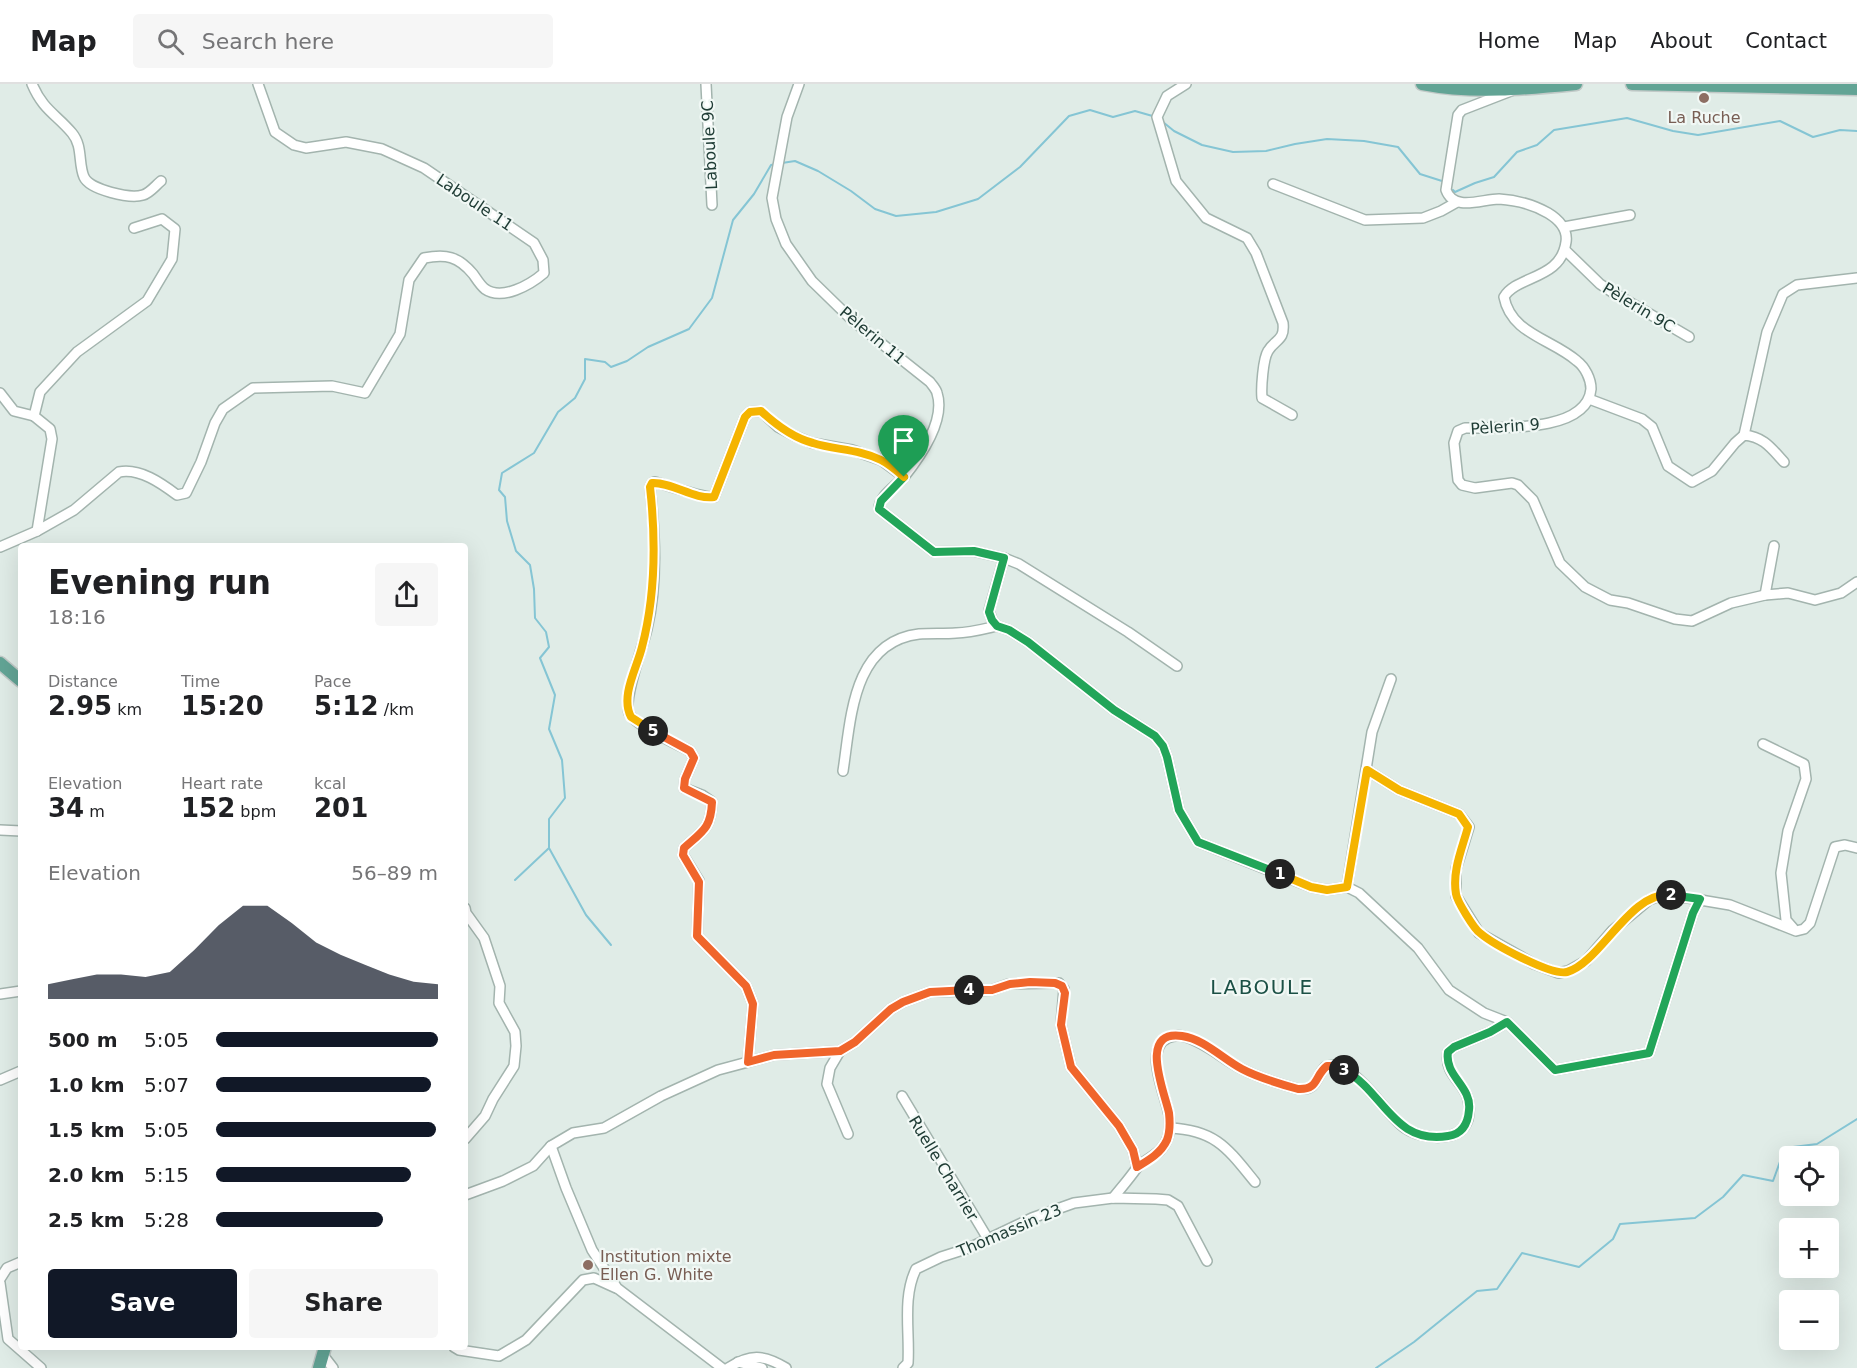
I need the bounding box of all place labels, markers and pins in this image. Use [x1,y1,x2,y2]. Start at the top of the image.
marker: La Ruche [1697,91,1711,105]
place label: La Ruche [1667,108,1741,127]
pin [878,415,929,477]
pin: 5 [638,716,668,746]
pin: 1 [1265,859,1295,889]
pin: 2 [1656,880,1686,910]
pin: 4 [954,975,984,1005]
pin: 3 [1329,1055,1359,1085]
place label: Institution mixte Ellen G. White [600,1247,732,1284]
marker: Institution mixte Ellen G. White [581,1258,595,1272]

